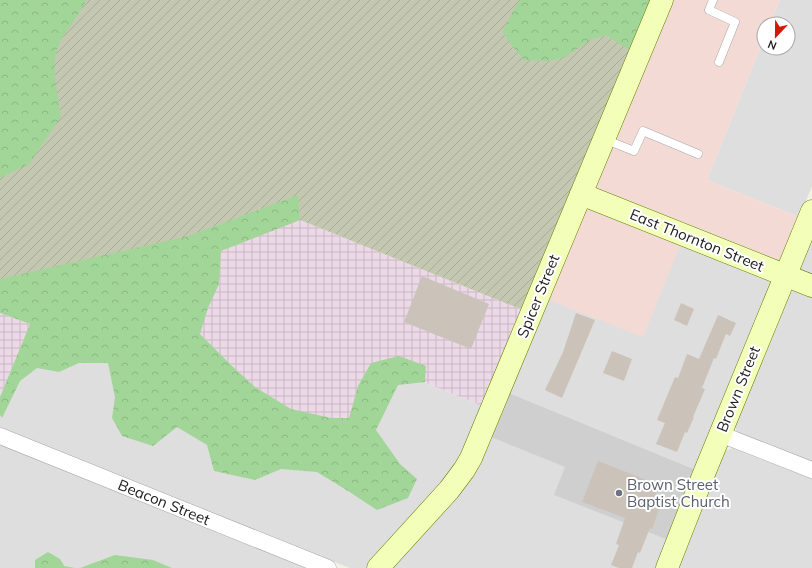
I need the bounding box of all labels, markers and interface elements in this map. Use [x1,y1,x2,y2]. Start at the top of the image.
north arrow [756,16,796,56]
text: N [766,37,779,53]
street label: East Thornton Street [627,204,767,276]
street label: Spicer Street [513,252,563,340]
street label: Brown Street [712,343,764,435]
street label: Beacon Street [115,475,213,529]
place label: Brown Street Baptist Church [627,475,730,511]
marker: Brown Street Baptist Church [614,488,624,498]

